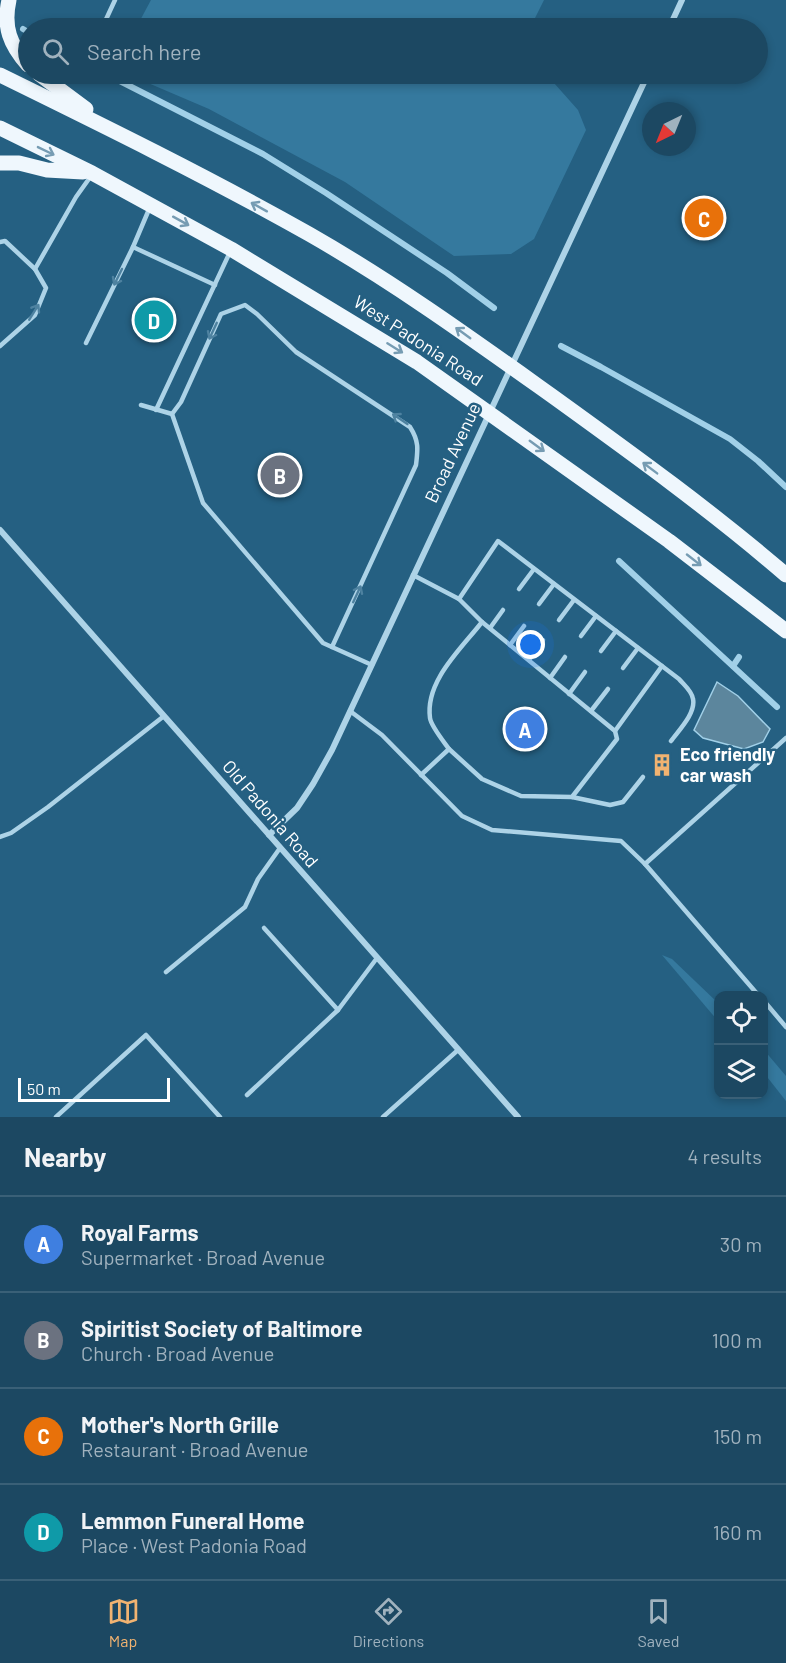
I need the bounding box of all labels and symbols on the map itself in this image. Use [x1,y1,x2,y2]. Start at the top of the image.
north arrow [642,102,696,156]
one-way arrow [37,145,55,157]
pin: C [684,196,724,240]
one-way arrow [250,201,268,212]
one-way arrow [171,216,189,227]
one-way arrow [112,268,124,286]
street label: West Padonia Road [350,290,487,390]
pin: D [134,298,174,342]
one-way arrow [28,303,41,320]
one-way arrow [207,322,219,340]
one-way arrow [456,327,472,339]
one-way arrow [386,342,403,354]
street label: Broad Avenue [419,399,485,506]
one-way arrow [391,413,408,426]
one-way arrow [528,440,544,452]
pin: B [260,452,300,498]
one-way arrow [642,462,658,474]
one-way arrow [686,554,702,567]
one-way arrow [352,585,363,604]
your location [516,630,545,659]
pin: A [506,706,544,752]
place label: Eco friendly car wash [680,743,775,786]
building icon: Eco friendly car wash [649,752,675,778]
street label: Old Padonia Road [218,755,323,872]
scale bar [18,1075,170,1102]

